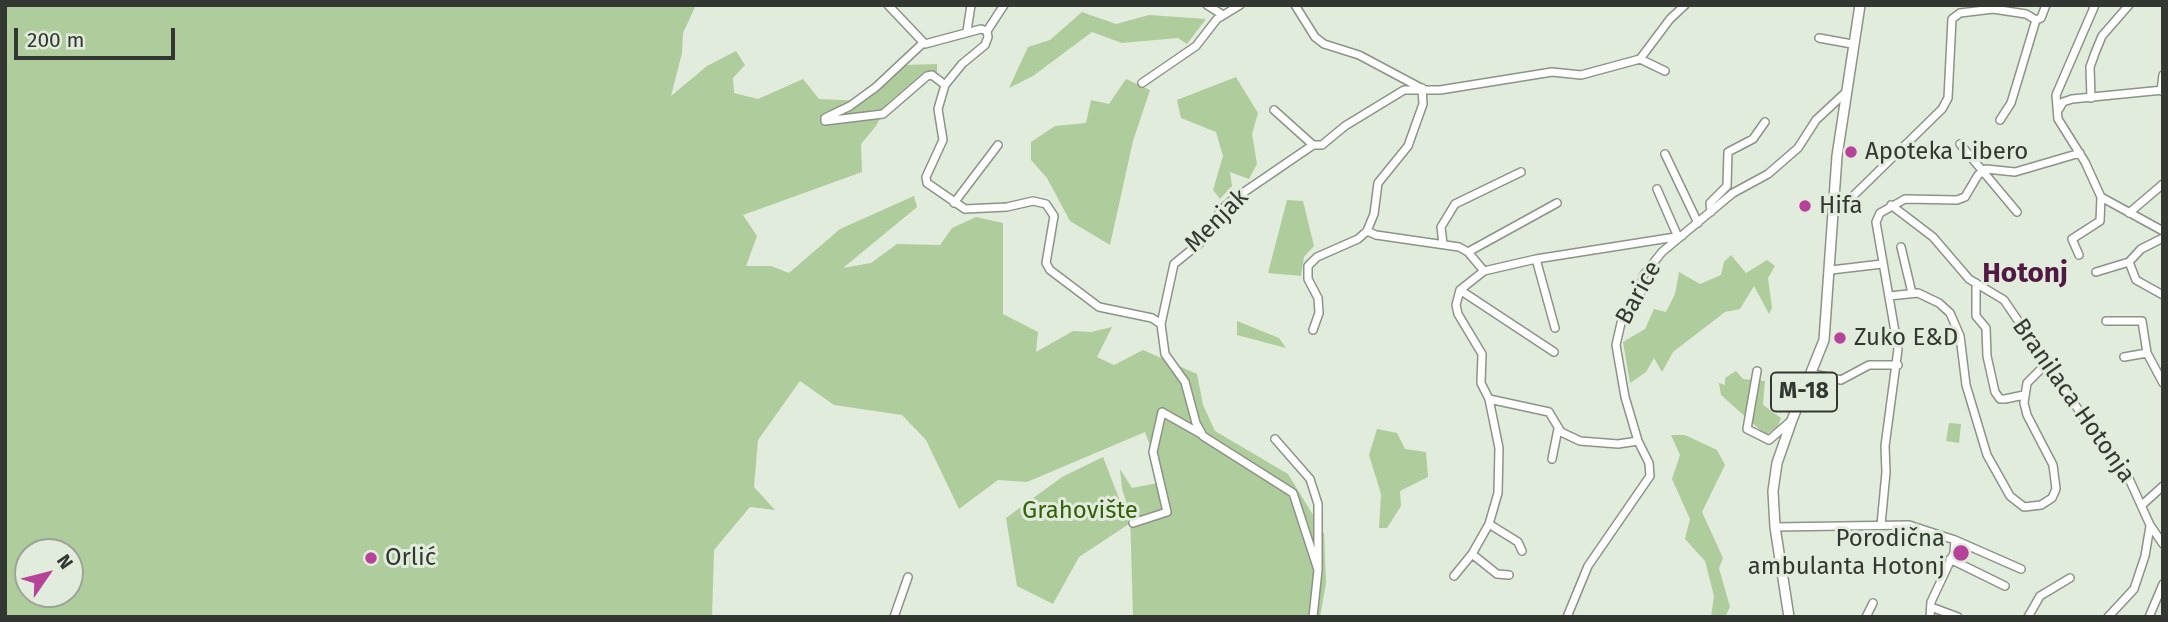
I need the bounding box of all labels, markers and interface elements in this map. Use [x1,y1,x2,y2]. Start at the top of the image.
scale bar [18,14,178,58]
text: 200 m [27,27,84,53]
place label: Apoteka Libero [1865,138,2028,166]
marker: Apoteka Libero [1843,144,1859,160]
street label: Menjak [1179,183,1255,259]
place label: Hifa [1819,192,1863,220]
marker: Hifa [1797,198,1813,214]
street label: Barice [1610,256,1668,330]
district label: Hotonj [1982,257,2068,291]
street label: Branilaca Hotonja [2006,313,2140,489]
place label: Zuko E&D [1854,324,1958,352]
marker: Zuko E&D [1832,330,1848,346]
road number: M-18 [1771,372,1837,412]
park label: Grahovište [1022,497,1138,525]
place label: Porodična ambulanta Hotonj [1748,525,1945,581]
north arrow [14,538,84,608]
marker: Porodična ambulanta Hotonj [1951,543,1971,563]
place label: Orlić [385,544,436,572]
text: N [52,550,78,574]
marker: Orlić [363,550,379,566]

